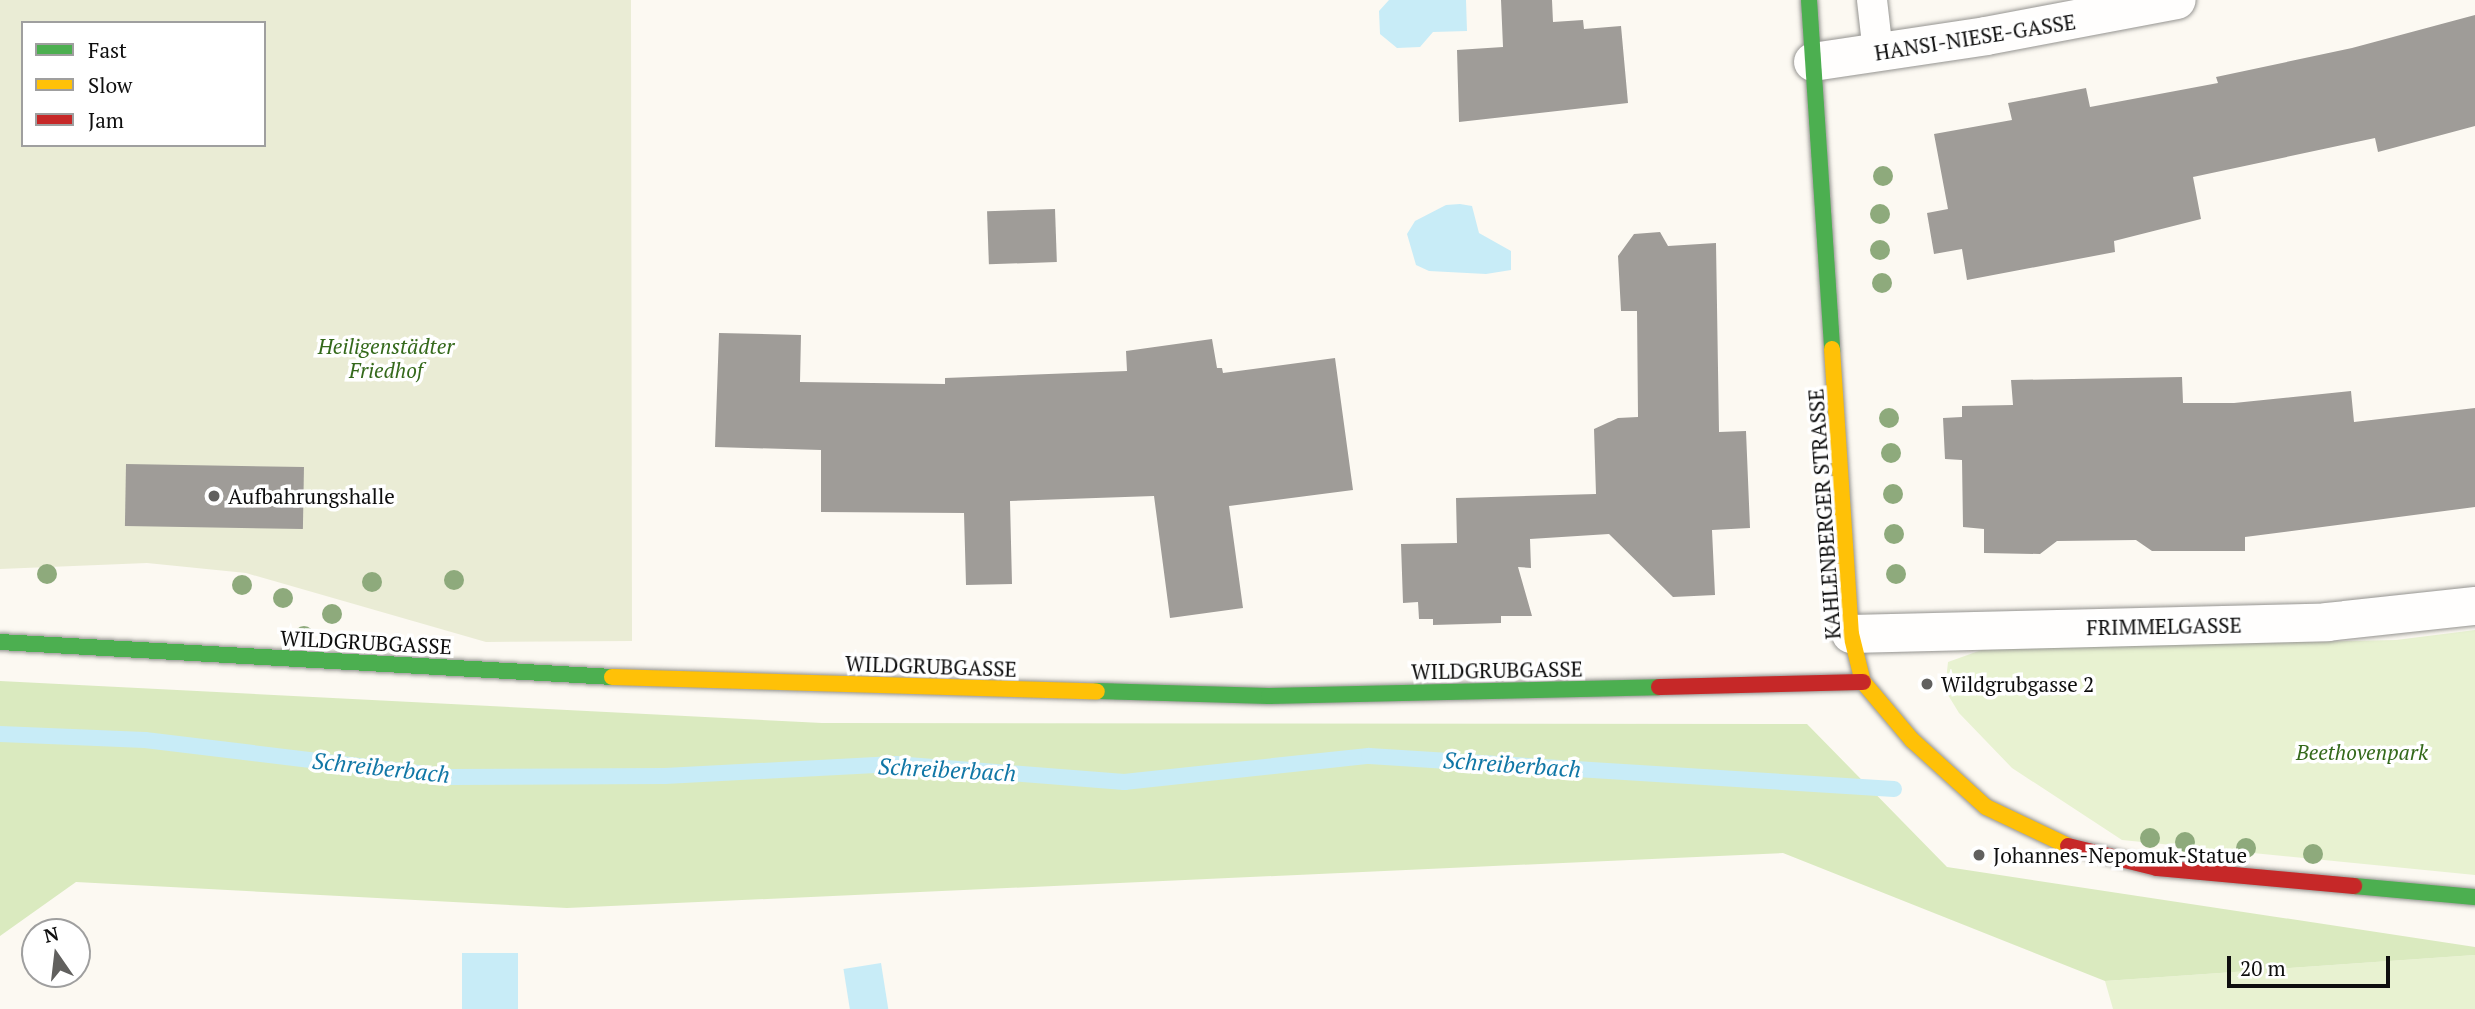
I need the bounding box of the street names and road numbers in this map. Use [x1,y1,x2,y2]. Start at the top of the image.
street label: HANSI-NIESE-GASSE [1873,9,2077,65]
street label: KAHLENBERGER STRASSE [1803,388,1845,640]
street label: FRIMMELGASSE [2086,612,2242,640]
street label: WILDGRUBGASSE [280,625,452,659]
street label: WILDGRUBGASSE [845,650,1017,682]
street label: WILDGRUBGASSE [1411,656,1583,684]

